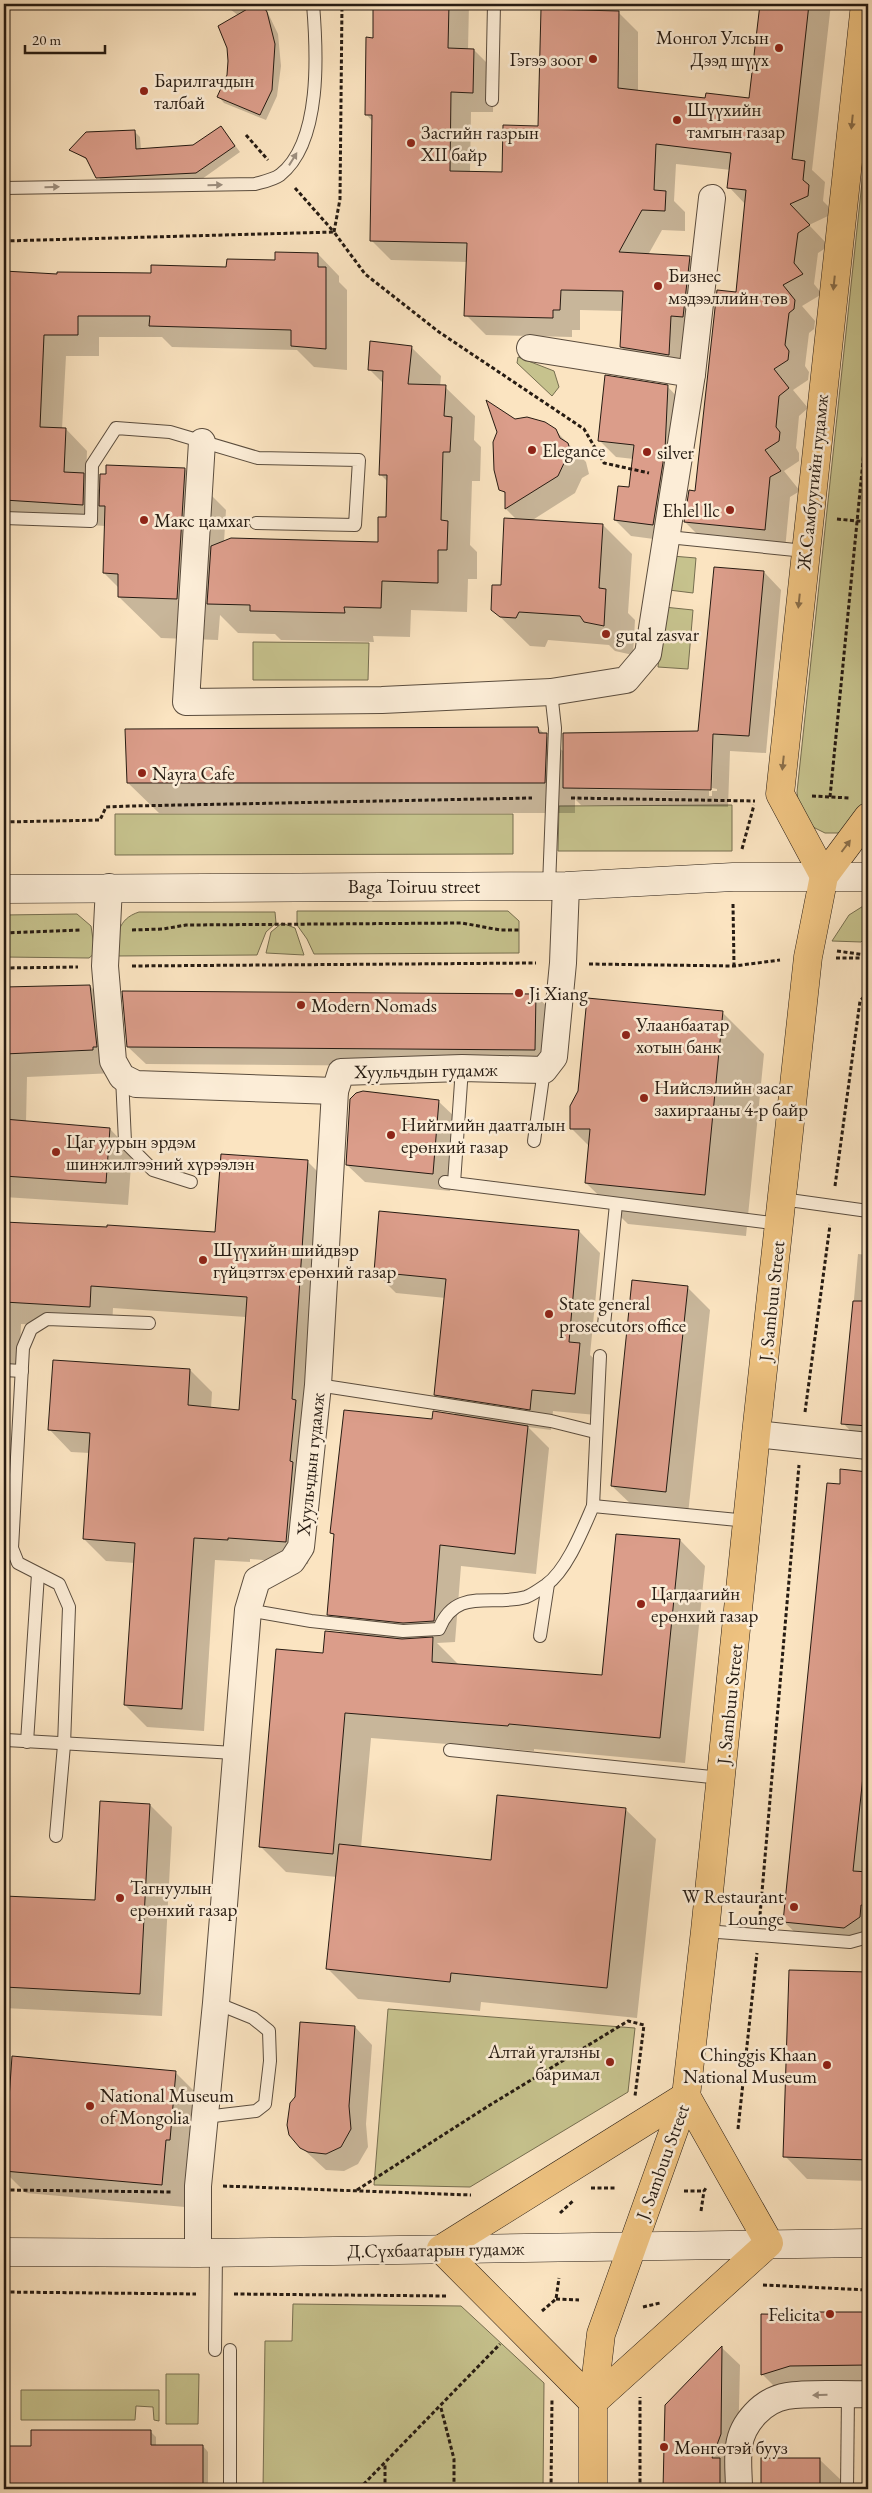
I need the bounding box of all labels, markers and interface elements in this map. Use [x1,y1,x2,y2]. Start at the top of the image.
scale bar [25,22,105,54]
place label: Монгол Улсын Дээд шүүх [656,25,770,72]
text: 20 m [32,30,61,49]
marker: Монгол Улсын Дээд шүүх [773,42,785,54]
place label: Гэгээ зоог [510,47,583,72]
marker: Гэгээ зоог [587,53,599,65]
place label: Барилгачдын талбай [154,68,254,115]
marker: Барилгачдын талбай [138,85,150,97]
place label: Шүүхийн тамгын газар [687,97,785,144]
marker: Шүүхийн тамгын газар [671,114,683,126]
one-way arrow [848,114,856,130]
place label: Засгийн газрын XII байр [420,120,539,167]
marker: Засгийн газрын XII байр [405,137,417,149]
one-way arrow [289,152,298,165]
one-way arrow [207,181,223,189]
one-way arrow [45,183,61,191]
place label: Бизнес мэдээллийн төв [668,263,788,310]
one-way arrow [830,276,838,292]
marker: Бизнес мэдээллийн төв [652,280,664,292]
street label: Ж.Самбуугийн гудамж [791,392,834,572]
place label: Elegance [542,438,605,463]
place label: silver [657,440,695,465]
marker: Elegance [526,444,538,456]
marker: silver [641,446,653,458]
place label: Ehlel llc [662,498,720,523]
marker: Ehlel llc [724,504,736,516]
place label: Макс цамхаг [154,508,250,533]
marker: Макс цамхаг [138,514,150,526]
one-way arrow [795,594,803,610]
place label: gutal zasvar [616,622,700,647]
marker: gutal zasvar [600,628,612,640]
one-way arrow [779,755,787,771]
place label: Nayra Cafe [152,761,235,786]
marker: Nayra Cafe [136,767,148,779]
one-way arrow [841,839,851,853]
street label: Baga Toiruu street [348,874,480,899]
place label: Ji Xiang [527,981,589,1006]
marker: Ji Xiang [513,987,525,999]
place label: Modern Nomads [311,993,437,1018]
marker: Modern Nomads [295,999,307,1011]
place label: Улаанбаатар хотын банк [635,1012,730,1059]
marker: Улаанбаатар хотын банк [620,1029,632,1041]
street label: Хуульчдын гудамж [353,1057,499,1084]
place label: Нийслэлийн засаг захиргааны 4-р байр [654,1075,808,1122]
marker: Нийслэлийн засаг захиргааны 4-р байр [638,1092,650,1104]
place label: Нийгмийн даатгалын ерөнхий газар [401,1112,565,1159]
place label: Цаг уурын эрдэм шинжилгээний хүрээлэн [66,1129,255,1176]
marker: Нийгмийн даатгалын ерөнхий газар [385,1129,397,1141]
marker: Цаг уурын эрдэм шинжилгээний хүрээлэн [50,1146,62,1158]
place label: Шүүхийн шийдвэр гүйцэтгэх ерөнхий газар [213,1237,397,1284]
street label: J. Sambuu Street [753,1239,790,1365]
marker: Шүүхийн шийдвэр гүйцэтгэх ерөнхий газар [197,1254,209,1266]
place label: State general prosecutors office [559,1291,686,1338]
marker: State general prosecutors office [543,1308,555,1320]
street label: Хуульчдын гудамж [290,1391,331,1538]
place label: Цагдаагийн ерөнхий газар [651,1581,759,1628]
marker: Цагдаагийн ерөнхий газар [635,1598,647,1610]
street label: J. Sambuu Street [711,1642,748,1768]
place label: Тагнуулын ерөнхий газар [130,1875,238,1922]
place label: W Restaurant Lounge [682,1884,784,1931]
marker: Тагнуулын ерөнхий газар [114,1892,126,1904]
marker: W Restaurant Lounge [788,1901,800,1913]
place label: Алтай угалзны баримал [487,2039,600,2086]
place label: Chinggis Khaan National Museum [683,2042,817,2089]
marker: Алтай угалзны баримал [604,2056,616,2068]
marker: Chinggis Khaan National Museum [821,2059,833,2071]
place label: National Museum of Mongolia [100,2083,234,2130]
marker: National Museum of Mongolia [84,2100,96,2112]
street label: J. Sambuu Street [629,2101,695,2225]
street label: Д.Сүхбаатарын гудамж [347,2235,526,2264]
place label: Felicita [768,2302,820,2327]
marker: Felicita [824,2308,836,2320]
one-way arrow [811,2391,827,2399]
place label: Мөнгөтэй бууз [674,2435,788,2460]
marker: Мөнгөтэй бууз [658,2441,670,2453]

